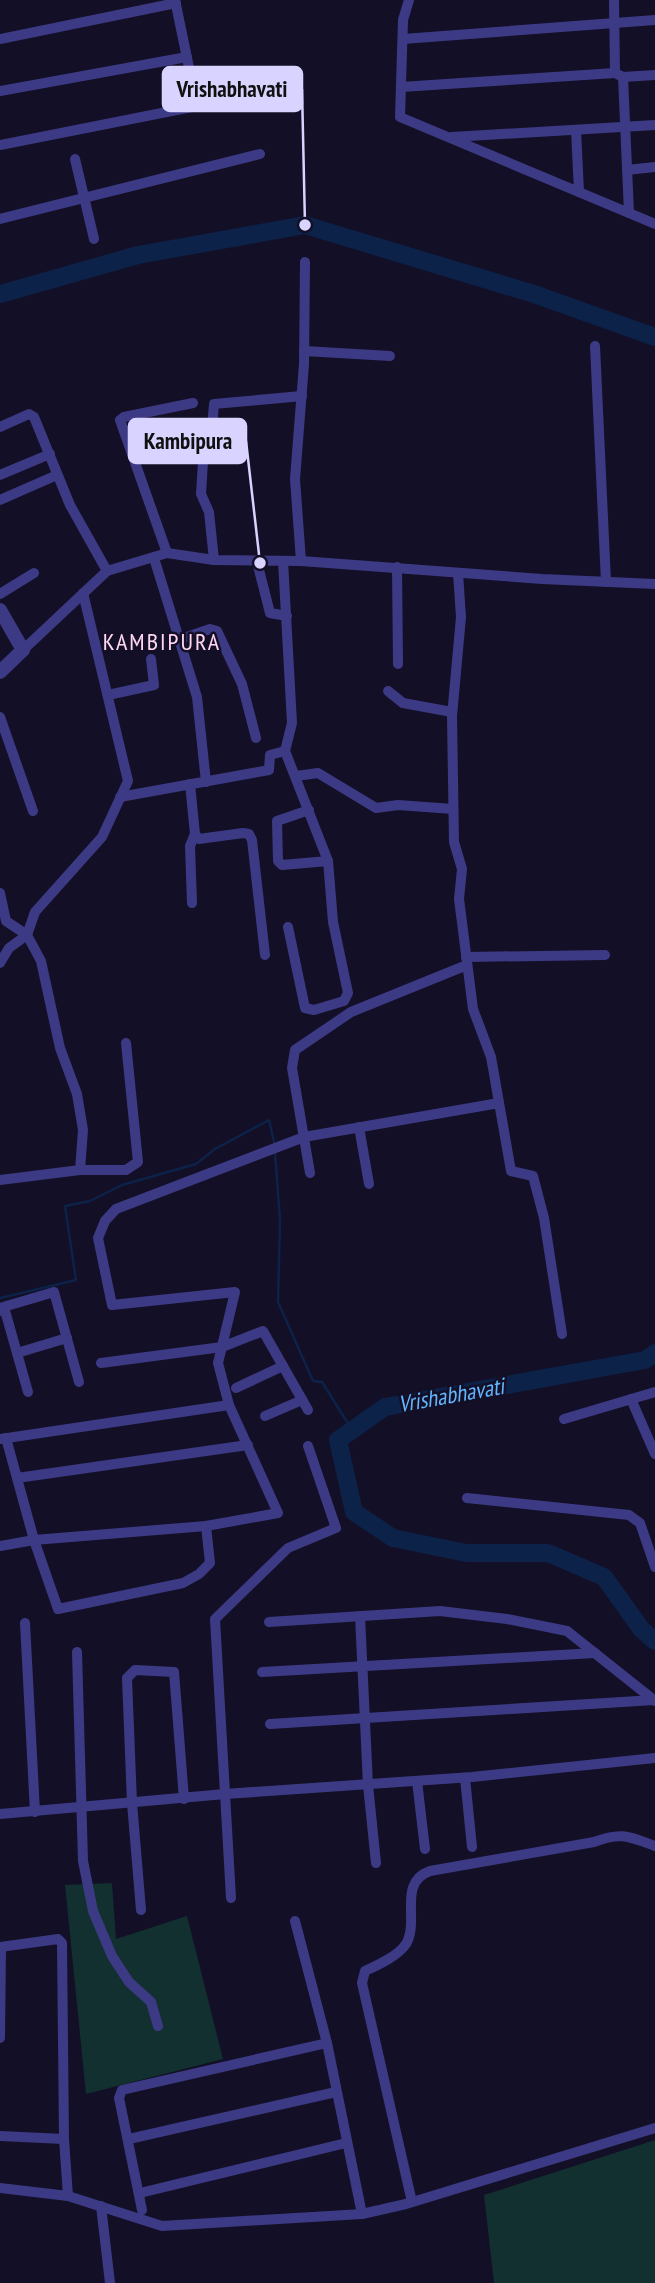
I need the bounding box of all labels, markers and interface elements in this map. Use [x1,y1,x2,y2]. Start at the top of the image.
callout: Vrishabhavati [163,67,302,111]
text: Vrishabhavati [176,74,287,103]
callout: Kambipura [129,419,246,463]
text: Kambipura [144,426,232,455]
district label: KAMBIPURA [103,626,221,657]
water label: Vrishabhavati [396,1370,509,1418]

